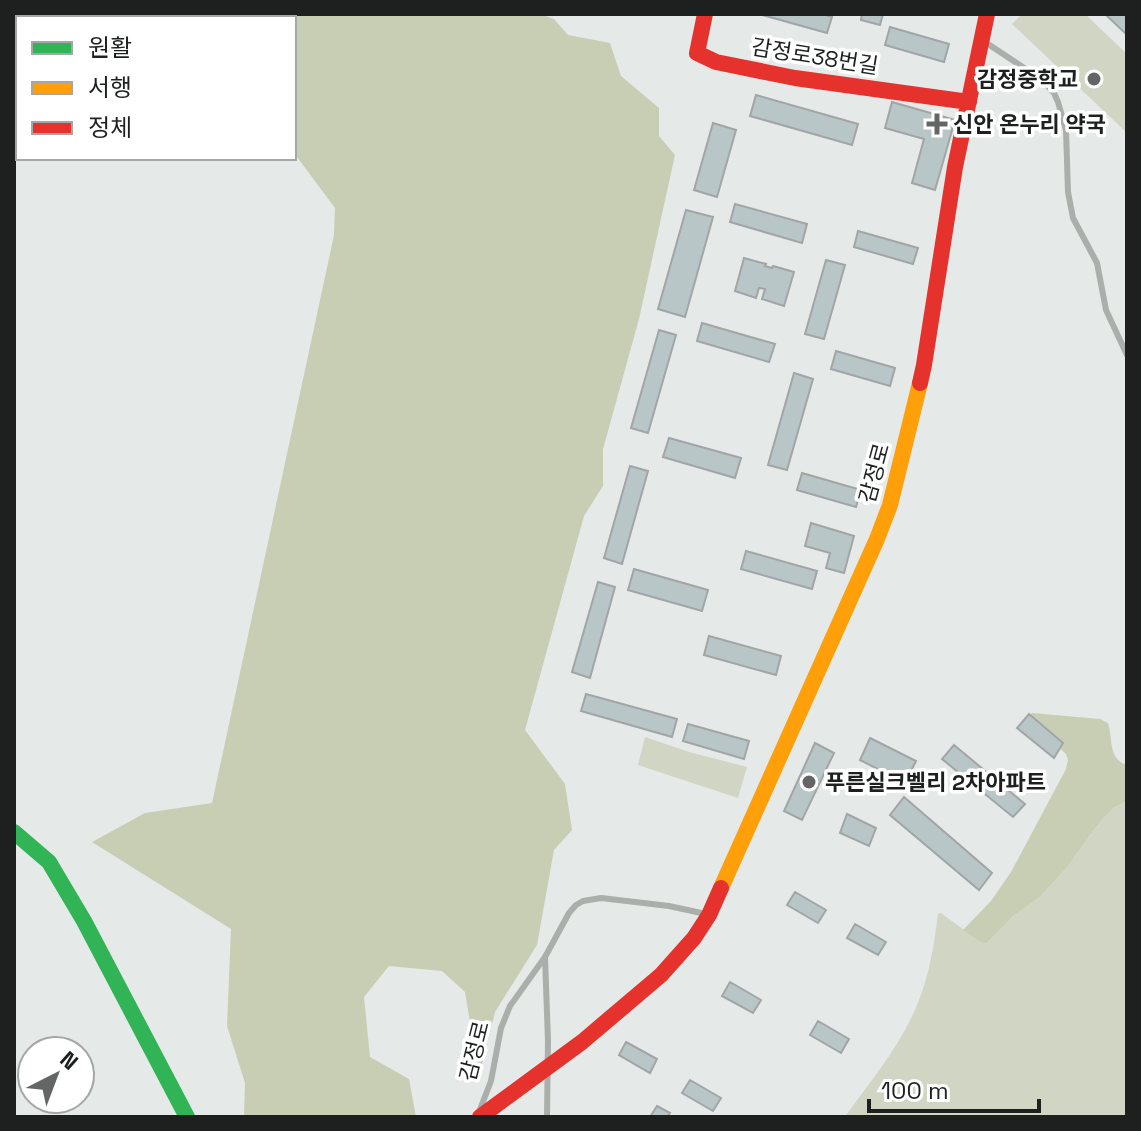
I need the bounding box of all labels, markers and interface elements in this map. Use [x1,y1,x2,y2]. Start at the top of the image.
legend [16,16,296,160]
text: 원활 [88,32,132,63]
street label: 감정로38번길 [749,32,881,80]
place label: 감정중학교 [977,65,1078,93]
marker: 감정중학교 [1085,70,1103,88]
text: 서행 [88,72,132,103]
place label: 신안 온누리 약국 [953,110,1106,138]
text: 정체 [88,112,132,143]
marker: 신안 온누리 약국 [928,115,946,133]
street label: 감정로 [853,440,895,506]
place label: 푸른실크벨리 2차아파트 [825,768,1046,796]
marker: 푸른실크벨리 2차아파트 [800,773,818,791]
street label: 감정로 [453,1018,495,1084]
north arrow [16,1035,96,1115]
text: N [55,1045,84,1075]
scale bar [869,1063,1039,1113]
text: 100 m [881,1075,949,1106]

